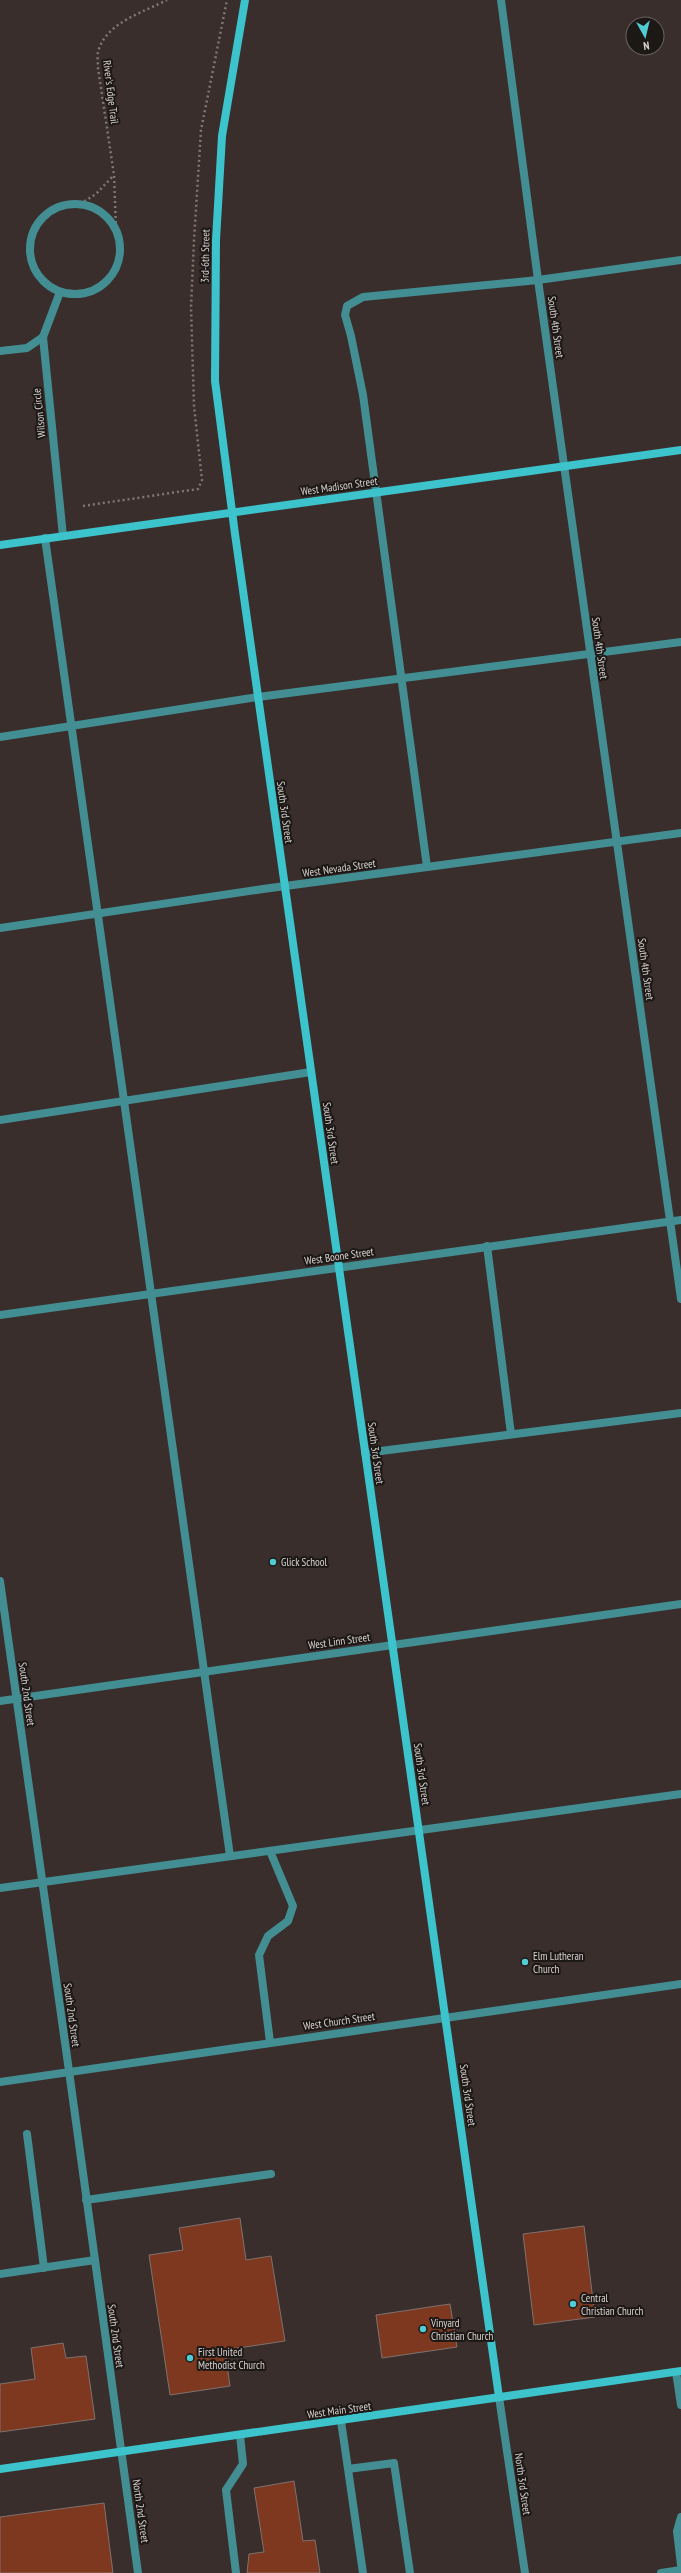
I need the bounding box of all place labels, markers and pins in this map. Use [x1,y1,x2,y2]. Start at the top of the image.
place label: Glick School [281,1555,328,1569]
marker: Glick School [268,1557,278,1567]
place label: Elm Lutheran Church [533,1949,584,1976]
marker: Elm Lutheran Church [520,1957,530,1967]
place label: Central Christian Church [581,2291,644,2318]
marker: Central Christian Church [568,2299,578,2309]
place label: Vinyard Christian Church [430,2316,494,2343]
marker: Vinyard Christian Church [418,2324,428,2334]
place label: First United Methodist Church [198,2345,265,2372]
marker: First United Methodist Church [185,2353,195,2363]

